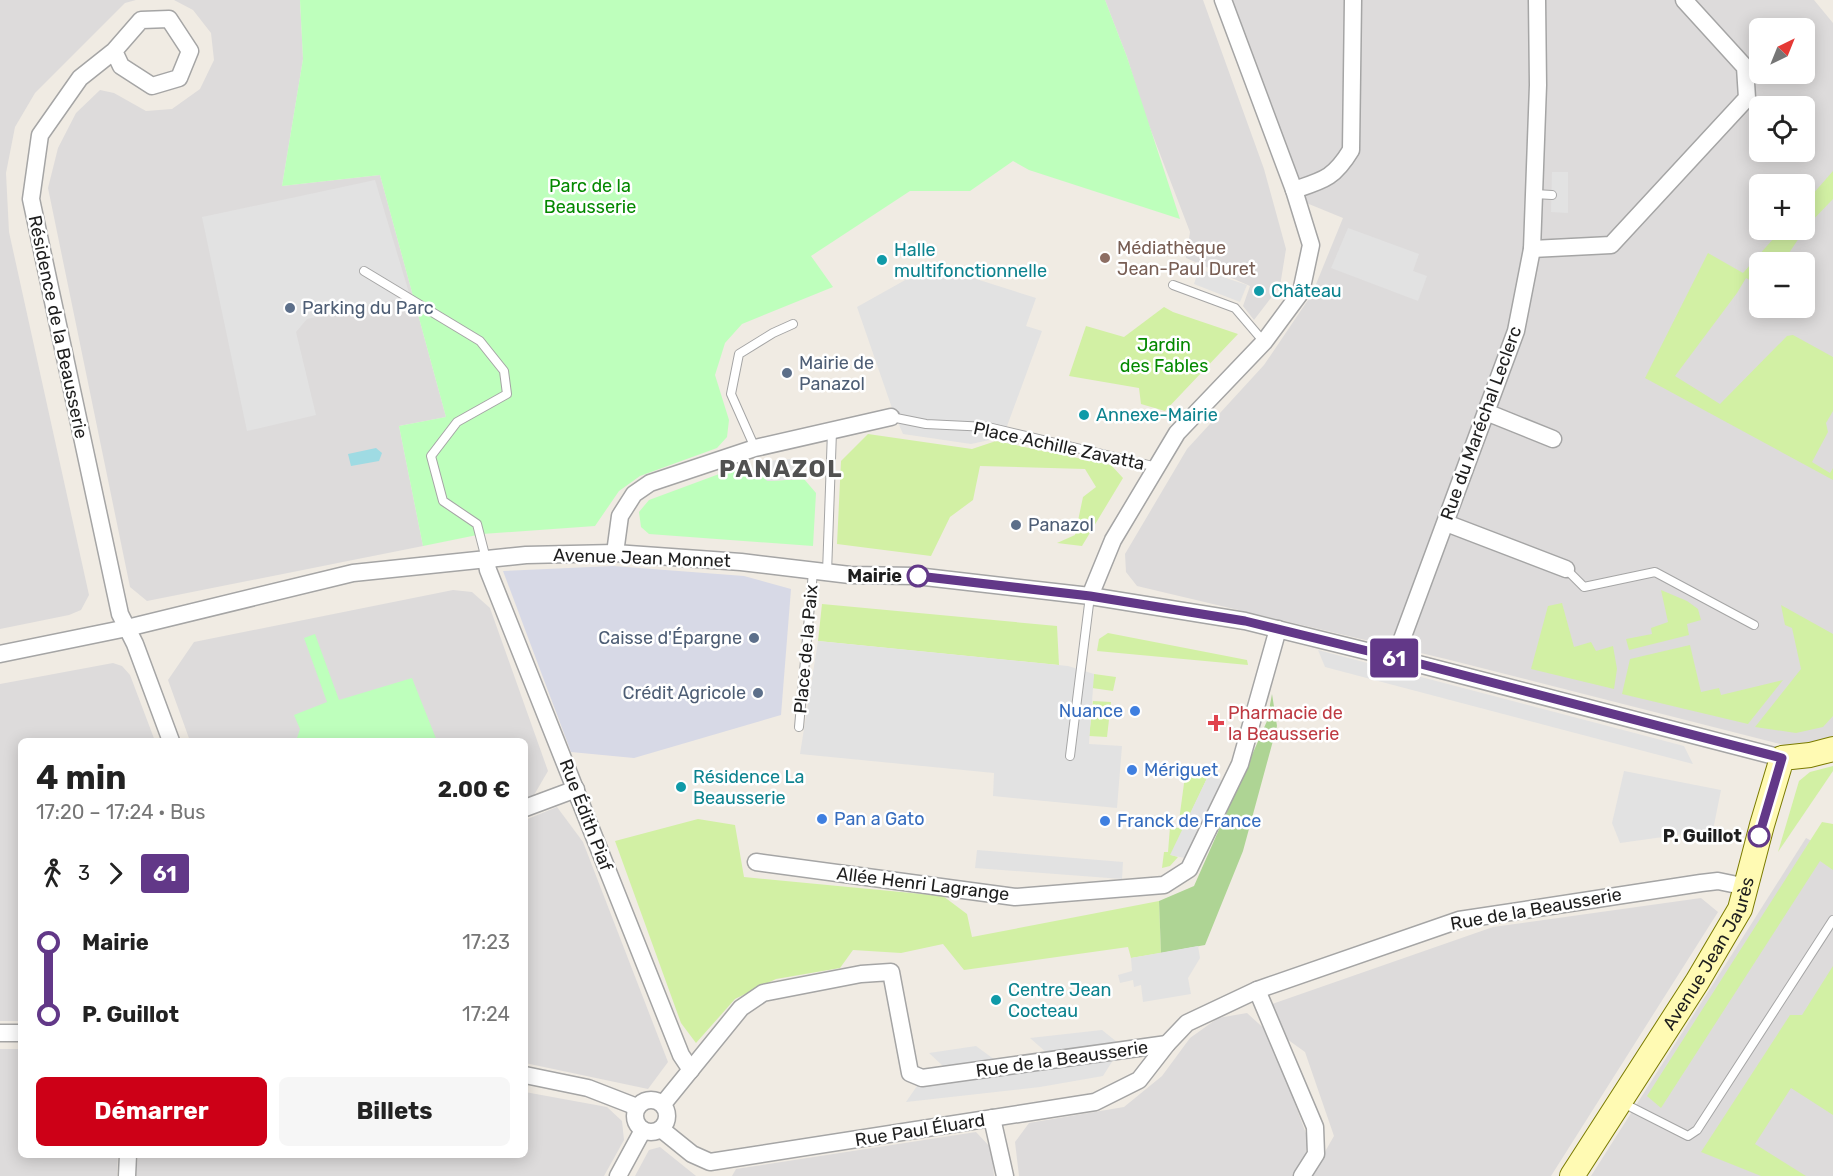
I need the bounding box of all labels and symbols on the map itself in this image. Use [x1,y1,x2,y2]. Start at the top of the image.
north arrow [1749,18,1815,84]
park label: Parc de la Beausserie [544,175,636,218]
street label: Résidence de la Beausserie [24,213,92,441]
place label: Médiathèque Jean-Paul Duret [1117,237,1256,280]
place label: Halle multifonctionnelle [894,239,1047,282]
marker: Médiathèque Jean-Paul Duret [1098,251,1112,265]
marker: Halle multifonctionnelle [875,253,889,267]
place label: Château [1271,280,1342,302]
marker: Château [1252,284,1266,298]
place label: Parking du Parc [302,297,434,319]
marker: Parking du Parc [283,301,297,315]
street label: Rue du Maréchal Leclerc [1436,323,1526,523]
park label: Jardin des Fables [1120,334,1208,377]
place label: Mairie de Panazol [799,352,874,395]
marker: Mairie de Panazol [780,366,794,380]
place label: Annexe-Mairie [1096,404,1218,426]
marker: Annexe-Mairie [1077,408,1091,422]
street label: Place Achille Zavatta [971,417,1147,475]
district label: PANAZOL [719,455,843,483]
place label: Panazol [1028,514,1094,536]
marker: Panazol [1009,518,1023,532]
street label: Avenue Jean Monnet [553,544,731,572]
place label: Mairie [847,565,902,587]
marker: Mairie [907,565,929,587]
street label: Place de la Paix [789,583,823,715]
place label: Caisse d'Épargne [598,627,742,649]
marker: Caisse d'Épargne [747,631,761,645]
line badge: 61 [1367,638,1421,678]
place label: Crédit Agricole [623,682,746,704]
marker: Crédit Agricole [751,686,765,700]
place label: Nuance [1059,700,1123,722]
place label: Pharmacie de la Beausserie [1228,702,1343,745]
marker: Nuance [1128,704,1142,718]
marker: Pharmacie de la Beausserie [1209,716,1223,730]
street label: Rue Édith Piaf [555,756,617,874]
place label: Mériguet [1144,759,1218,781]
marker: Mériguet [1125,763,1139,777]
place label: Résidence La Beausserie [693,766,805,809]
marker: Résidence La Beausserie [674,780,688,794]
place label: Pan a Gato [834,808,924,830]
place label: Franck de France [1117,810,1261,832]
marker: Pan a Gato [815,812,829,826]
marker: Franck de France [1098,814,1112,828]
place label: P. Guillot [1663,825,1742,847]
marker: P. Guillot [1748,825,1770,847]
street label: Allée Henri Lagrange [835,862,1011,906]
street label: Avenue Jean Jaurès [1658,875,1759,1034]
street label: Rue de la Beausserie [1449,883,1623,935]
place label: Centre Jean Cocteau [1008,979,1111,1022]
marker: Centre Jean Cocteau [989,993,1003,1007]
street label: Rue de la Beausserie [974,1036,1150,1082]
street label: Rue Paul Éluard [853,1109,987,1151]

